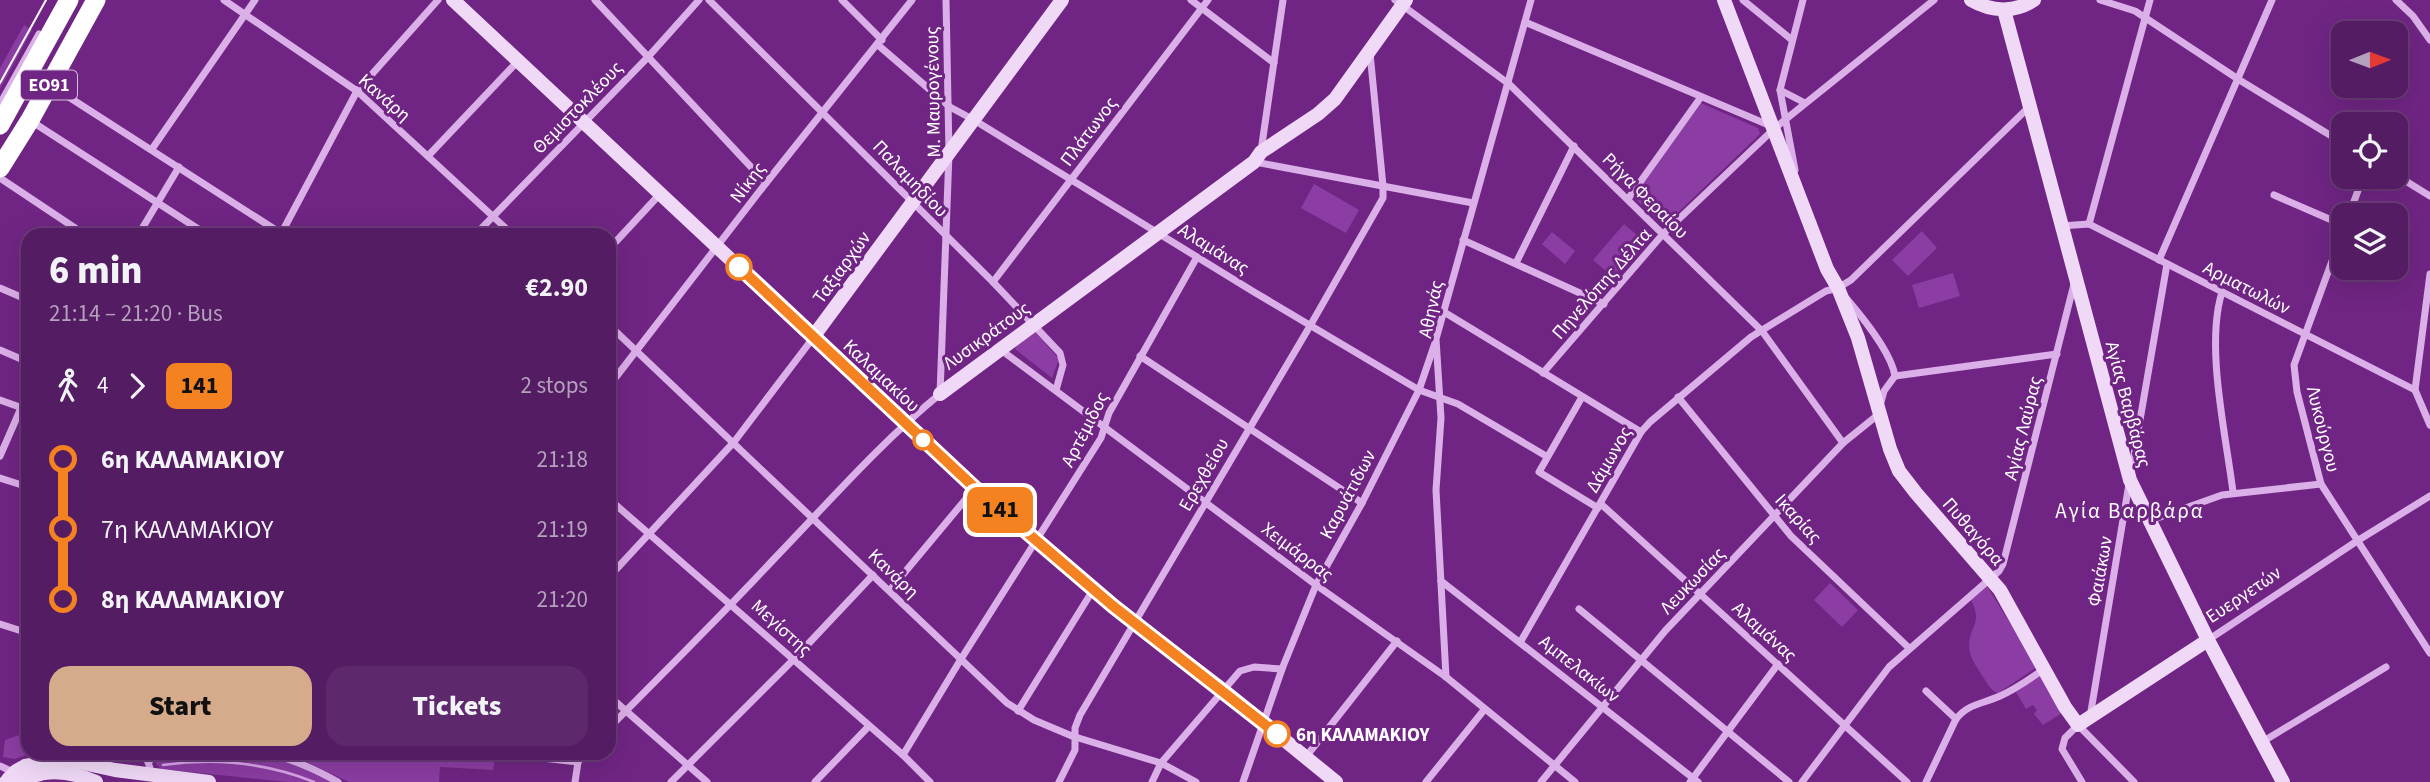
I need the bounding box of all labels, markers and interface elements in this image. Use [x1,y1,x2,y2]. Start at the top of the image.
north arrow [2331,21,2408,98]
map controls [2331,21,2408,280]
street label: Μ. Μαυρογένους [919,26,948,158]
street label: Θεμιστοκλέους [527,55,630,161]
street label: Κανάρη [352,68,416,129]
road number: ΕΟ91 [21,70,77,100]
street label: Πλάτωνος [1054,92,1124,172]
button: locate [2331,112,2408,189]
street label: Παλαμηδίου [866,134,954,224]
street label: Ρήγα Φεραίου [1596,147,1694,245]
street label: Νίκης [724,157,773,209]
button: layers [2331,203,2408,280]
street label: Αλαμάνας [1172,217,1254,282]
street label: Πηνελόπης Δέλτα [1546,222,1659,346]
street label: Ταξιαρχών [807,226,878,310]
text: 6 min [49,244,142,298]
unlabelled marker [726,254,752,280]
street label: Αρματωλών [2198,255,2295,322]
text: €2.90 [525,269,588,306]
street label: Αθηνάς [1412,278,1451,341]
street label: Λυσικράτους [938,295,1036,377]
text: 21:14 – 21:20 · Bus [49,297,223,330]
street label: Καλαμακίου [836,333,926,419]
street label: Αγίας Βαρβάρας [2098,338,2157,471]
icon: walk [49,367,87,405]
icon: forward [118,367,156,405]
text: 141 [180,368,218,403]
text: 4 [97,369,108,402]
text: 2 stops [521,369,588,402]
street label: Αγίας Λαύρας [1998,374,2049,483]
street label: Λυκούργου [2299,384,2346,475]
street label: Αρτέμιδος [1055,387,1116,472]
street label: Δάμωνος [1579,422,1639,498]
unlabelled marker [913,430,933,450]
street label: Ερεχθείου [1172,433,1236,516]
text: 6η ΚΑΛΑΜΑΚΙΟΥ [101,441,284,478]
text: 21:18 [537,443,588,476]
street label: Καρυάτιδων [1313,445,1383,544]
line badge: 141 [960,487,1040,533]
street label: Ικαρίας [1768,488,1828,550]
text: 141 [981,492,1019,527]
street label: Πυθαγόρα [1936,492,2010,572]
district label: Αγία Βαρβάρα [2055,496,2205,526]
text: 7η ΚΑΛΑΜΑΚΙΟΥ [101,511,273,548]
text: 21:19 [537,513,588,546]
street label: Χειμάρρας [1255,516,1339,588]
street label: Φαιάκων [2081,534,2120,609]
street label: Λευκωσίας [1654,541,1732,621]
street label: Κανάρη [861,543,925,605]
street label: Ευεργετών [2201,560,2287,630]
text: 8η ΚΑΛΑΜΑΚΙΟΥ [101,581,284,618]
text: 21:20 [537,583,588,616]
street label: Μεγίστης [745,593,817,663]
street label: Αλαμάνας [1726,596,1802,669]
street label: Αμπελακίων [1533,629,1625,710]
button: Start [49,666,312,746]
button: Tickets [326,666,588,746]
marker: 6η ΚΑΛΑΜΑΚΙΟΥ [1264,721,1290,747]
place label: 6η ΚΑΛΑΜΑΚΙΟΥ [1296,722,1431,749]

